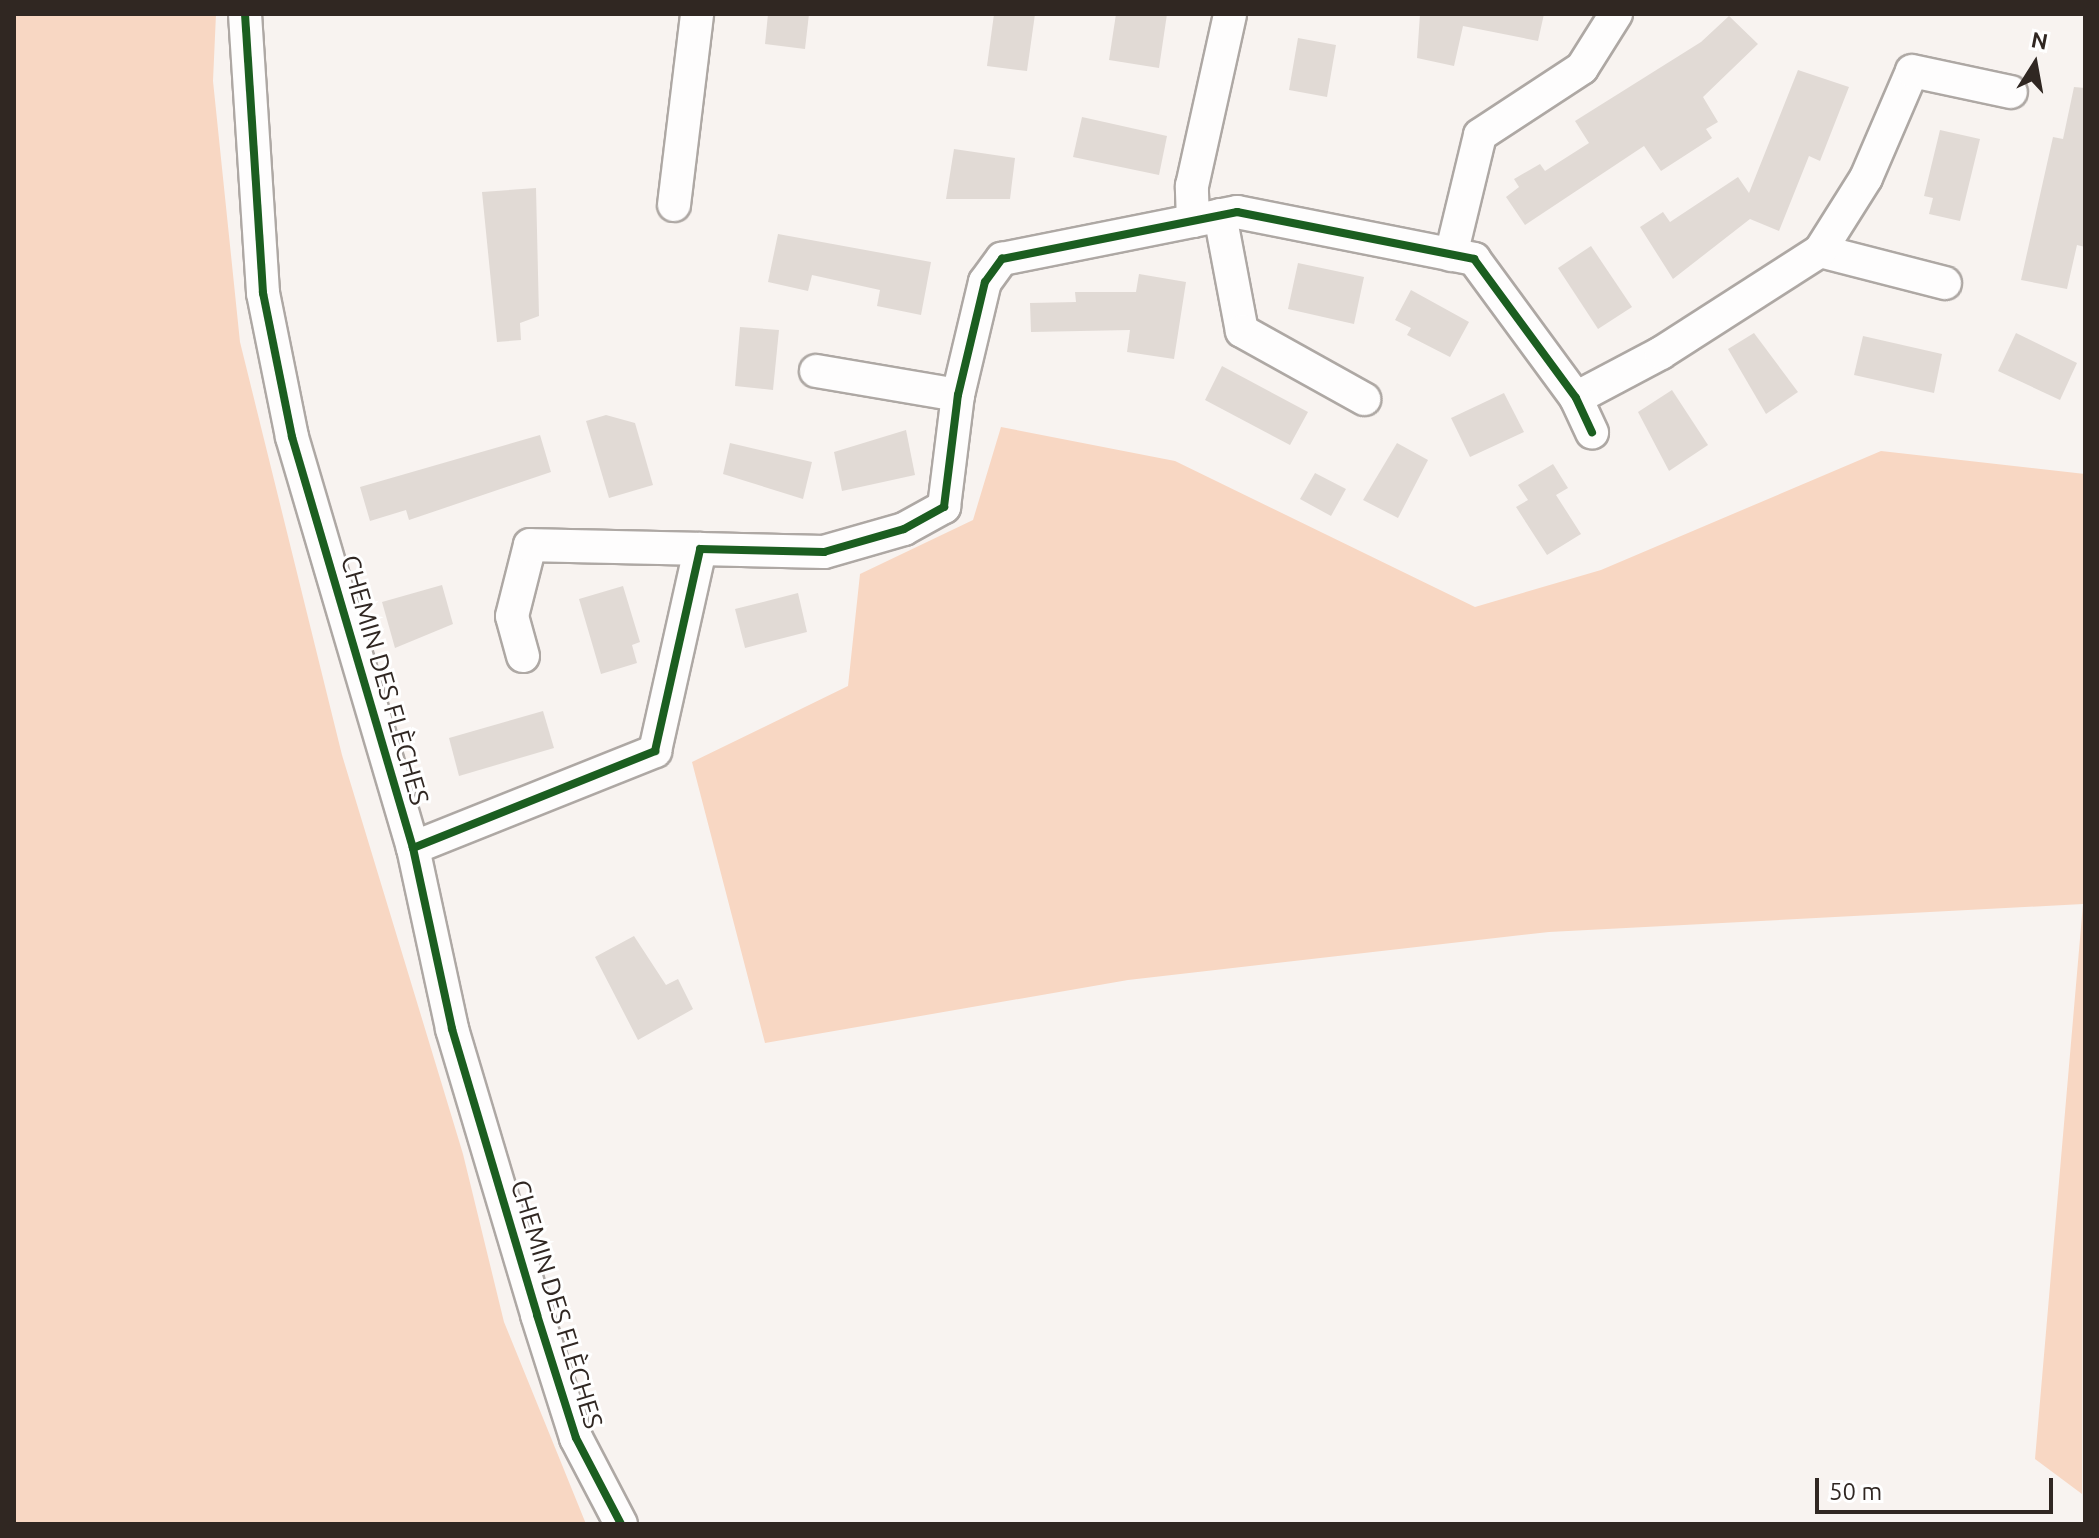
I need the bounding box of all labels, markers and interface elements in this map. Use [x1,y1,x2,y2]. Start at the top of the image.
north arrow [1995,24,2075,104]
text: N [2029,26,2050,54]
street label: CHEMIN DES FLÈCHES [334,552,436,808]
street label: CHEMIN DES FLÈCHES [504,1176,610,1432]
scale bar [1819,1462,2057,1512]
text: 50 m [1829,1478,1882,1505]

